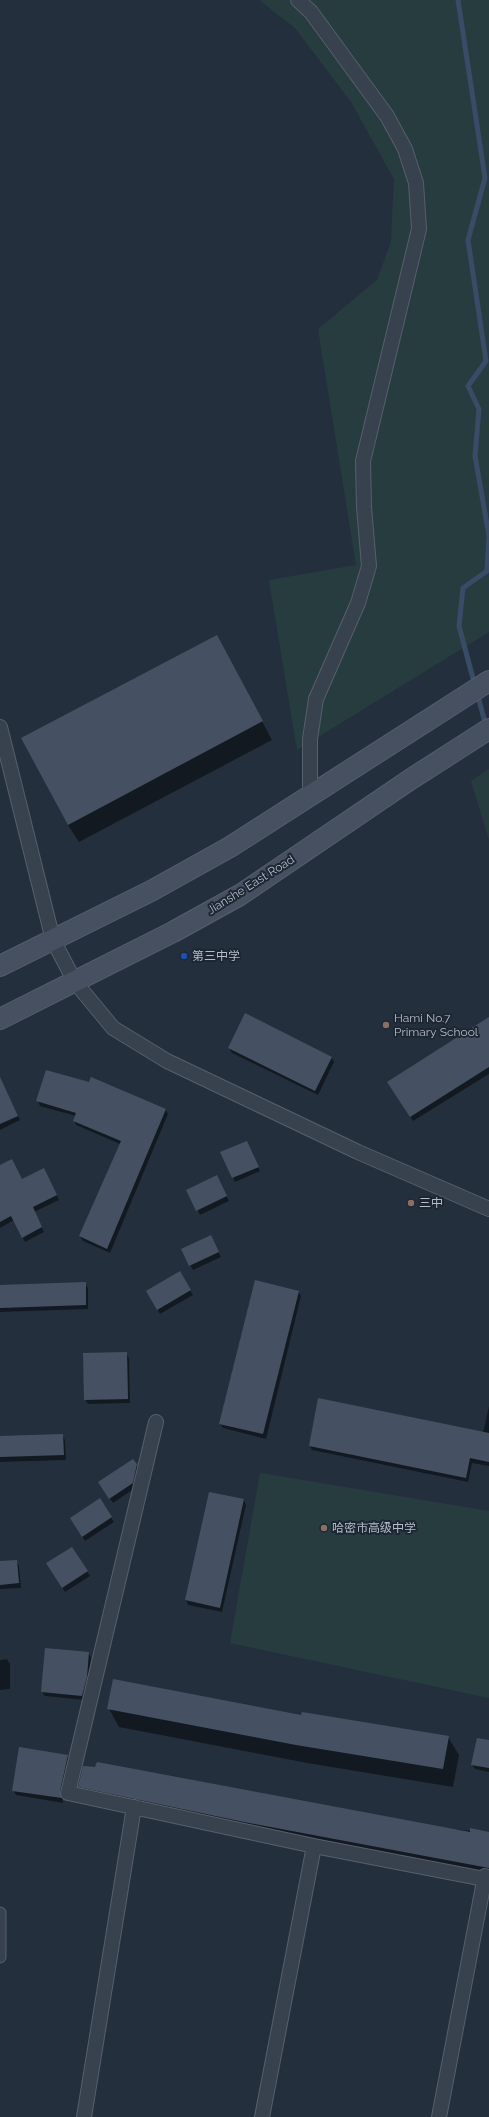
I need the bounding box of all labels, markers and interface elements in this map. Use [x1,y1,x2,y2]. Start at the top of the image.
street label: Jianshe East Road [205,852,297,918]
place label: 第三中学 [192,949,240,963]
marker: 第三中学 [179,951,189,961]
place label: Hami No.7 Primary School [394,1011,478,1039]
marker: Hami No.7 Primary School [381,1020,391,1030]
place label: 三中 [419,1196,443,1210]
marker: 三中 [406,1198,416,1208]
place label: 哈密市高级中学 [332,1521,416,1535]
marker: 哈密市高级中学 [319,1523,329,1533]

